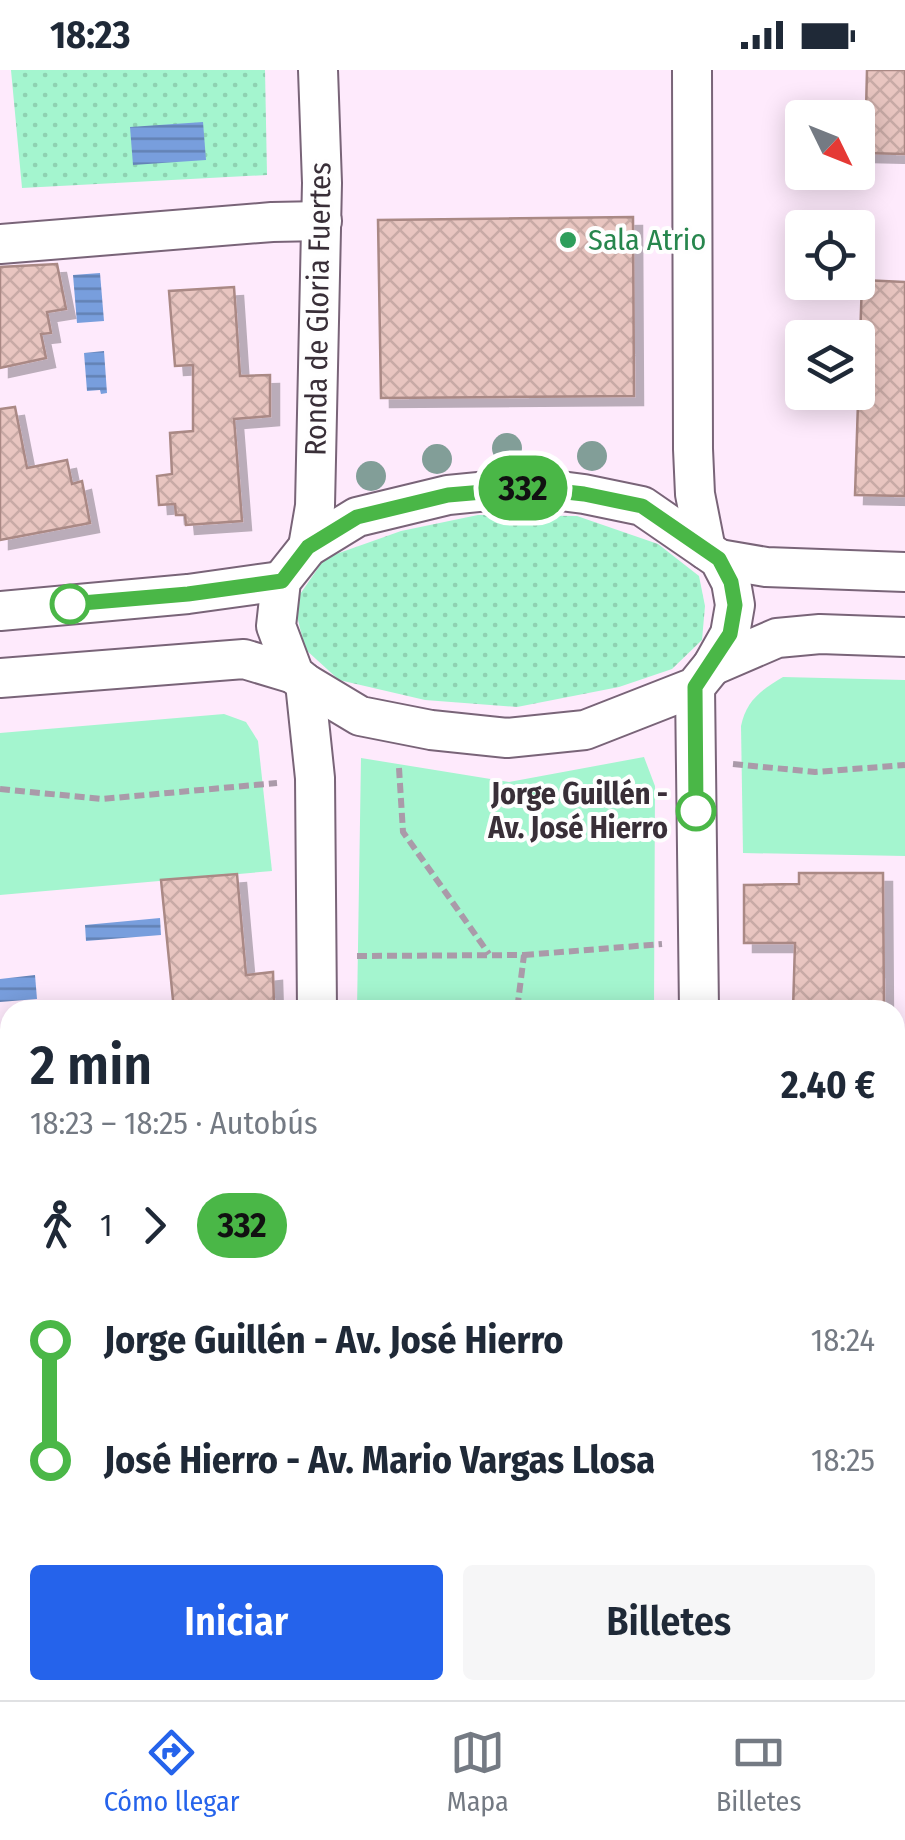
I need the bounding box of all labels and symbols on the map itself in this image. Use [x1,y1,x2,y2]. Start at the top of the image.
north arrow [785,100,875,190]
street label: Ronda de Gloria Fuertes [297,162,339,456]
place label: Sala Atrio [588,222,706,258]
marker: Sala Atrio [557,229,579,251]
line badge: 332 [466,456,580,520]
unlabelled marker [51,585,89,623]
place label: Jorge Guillén - Av. José Hierro [487,776,668,846]
marker: Jorge Guillén - Av. José Hierro [677,792,715,830]

